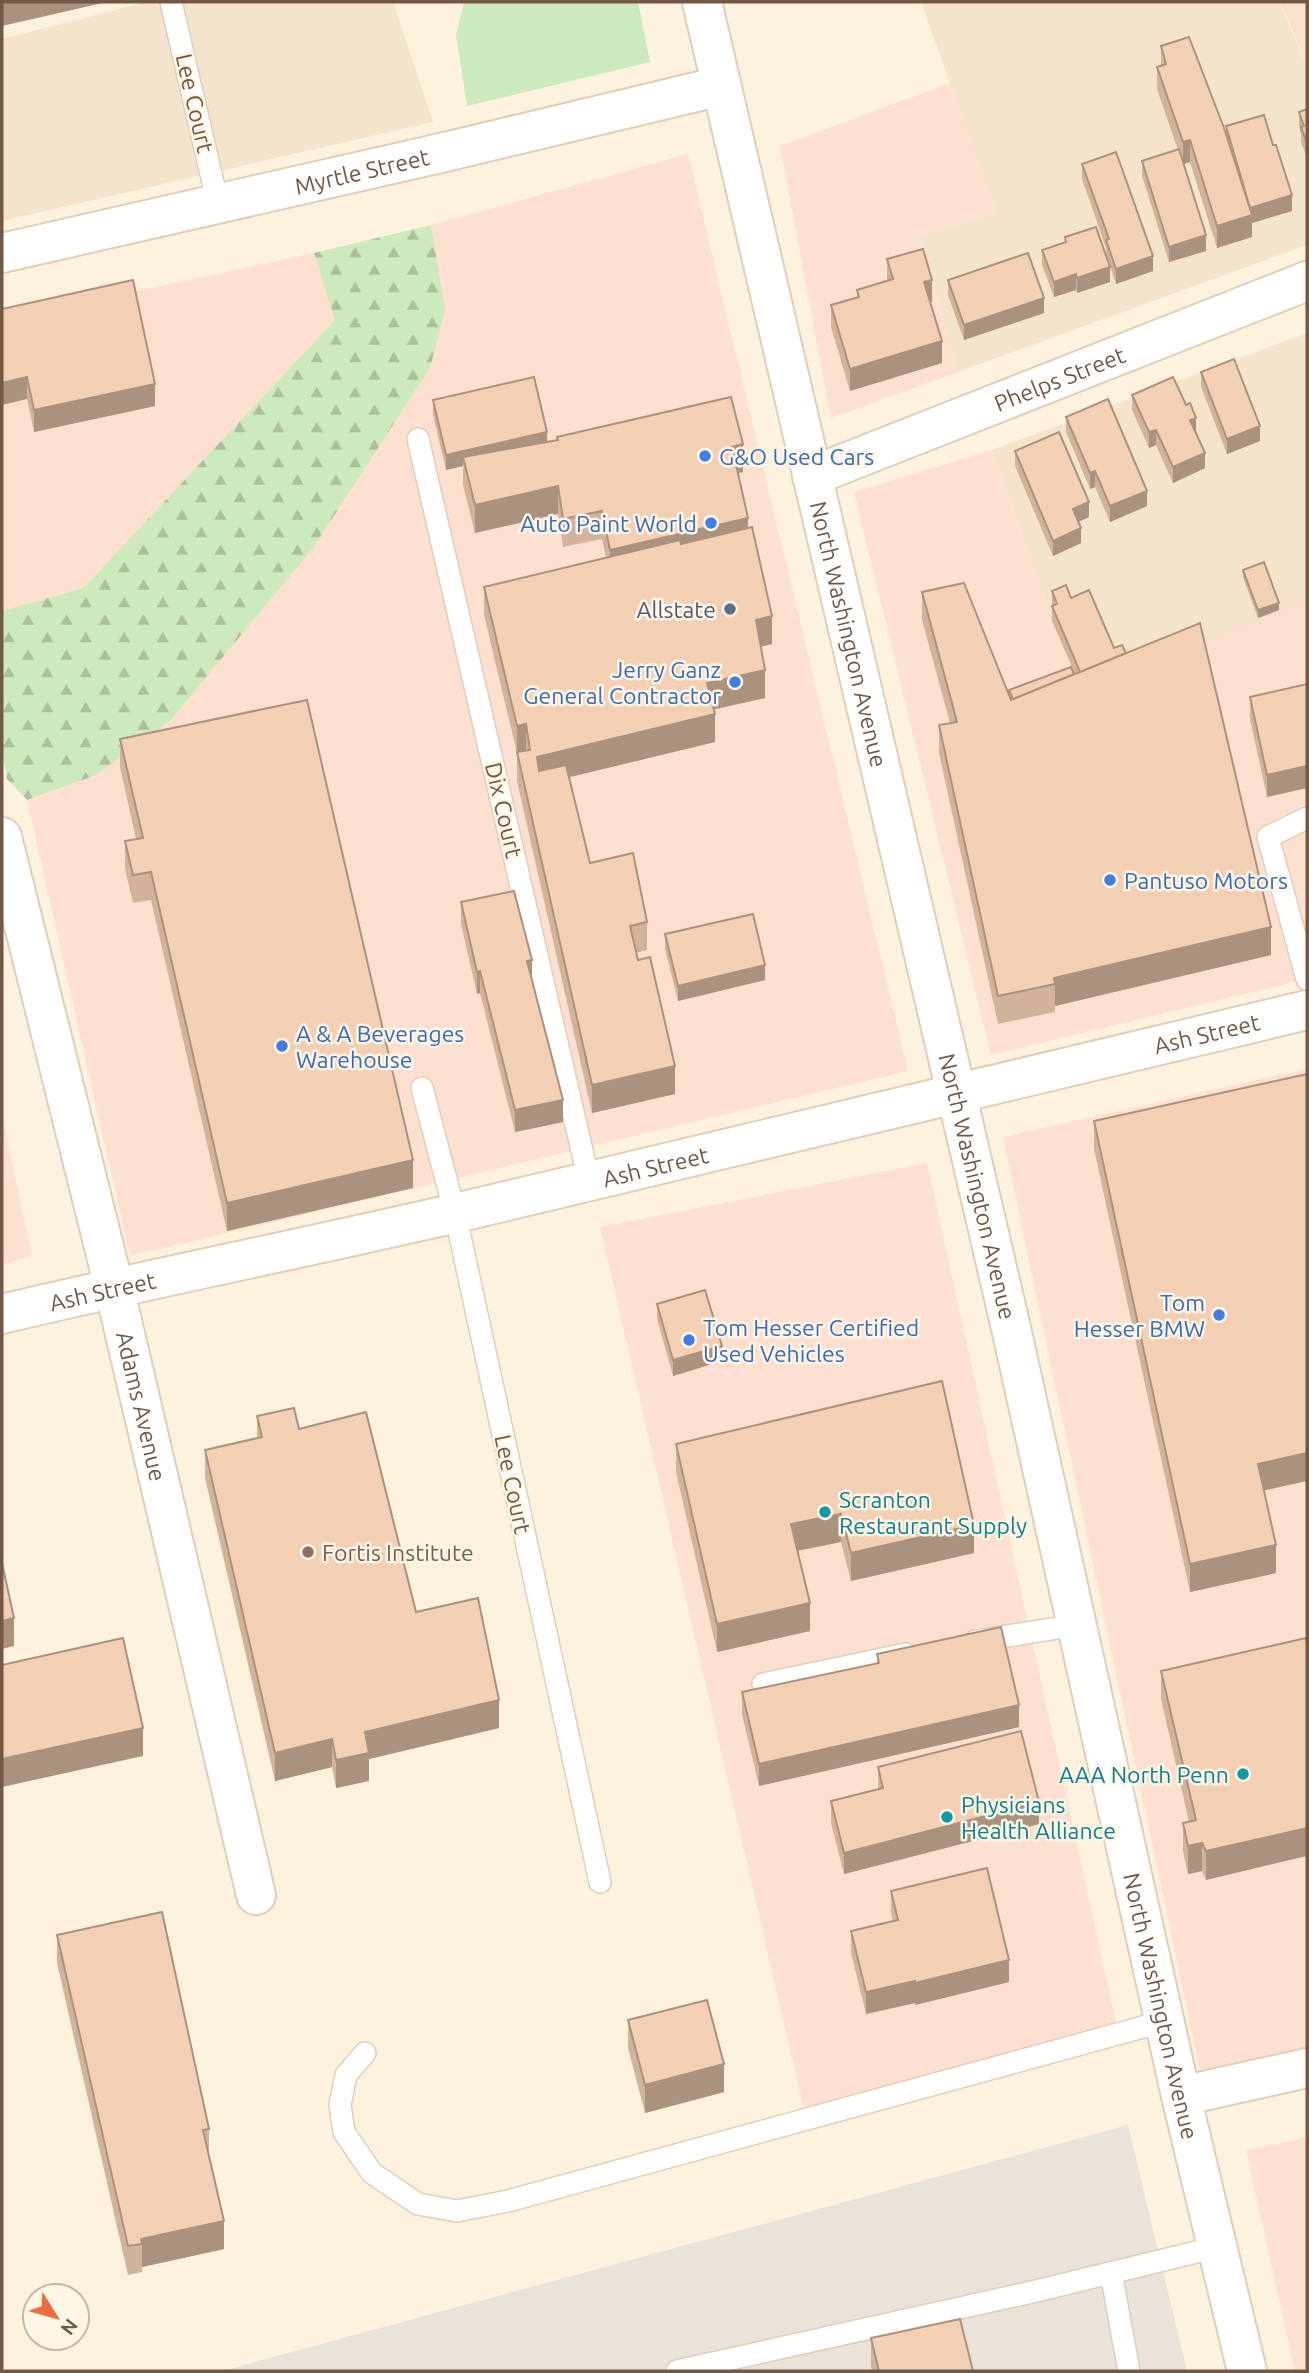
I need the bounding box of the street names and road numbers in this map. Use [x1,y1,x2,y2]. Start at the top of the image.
street label: Lee Court [171,51,219,155]
street label: Myrtle Street [292,144,431,198]
street label: Phelps Street [990,341,1129,416]
street label: North Washington Avenue [806,499,892,769]
street label: Dix Court [481,760,527,860]
street label: Ash Street [1151,1009,1262,1058]
street label: North Washington Avenue [935,1051,1021,1322]
street label: Ash Street [600,1141,711,1191]
street label: Ash Street [47,1267,158,1315]
street label: Adams Avenue [112,1329,171,1483]
street label: Lee Court [490,1432,536,1536]
street label: North Washington Avenue [1119,1870,1203,2142]

